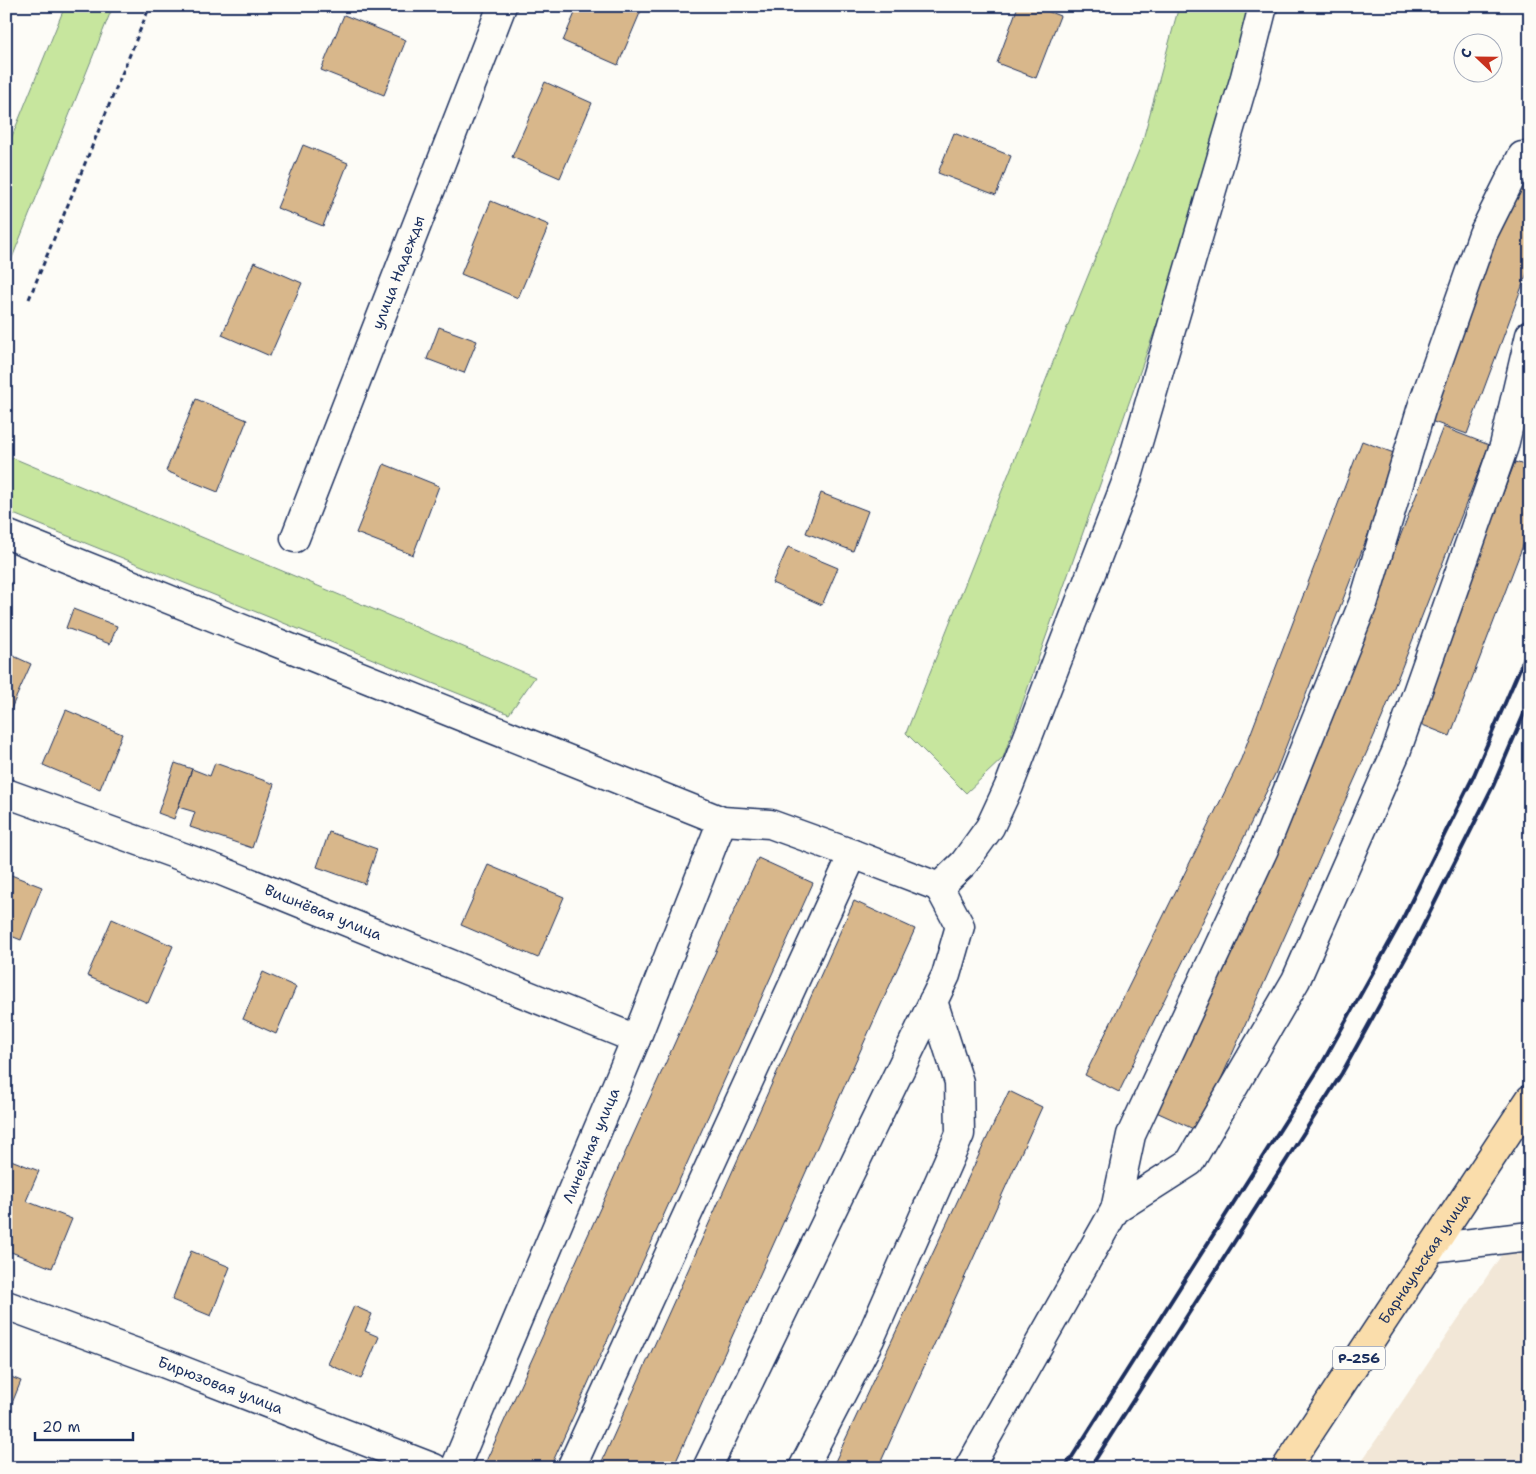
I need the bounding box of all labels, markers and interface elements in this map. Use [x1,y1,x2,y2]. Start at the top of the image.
north arrow [1454,32,1504,82]
text: С [1456,46,1476,60]
street label: улица Надежды [367,213,429,332]
street label: Вишнёвая улица [262,880,386,945]
street label: Линейная улица [558,1084,625,1206]
street label: Барнаульская улица [1374,1189,1475,1328]
road number: Р-256 [1333,1346,1385,1370]
street label: Бирюзовая улица [155,1352,287,1419]
scale bar [35,1409,132,1441]
text: 20 m [42,1417,81,1437]

